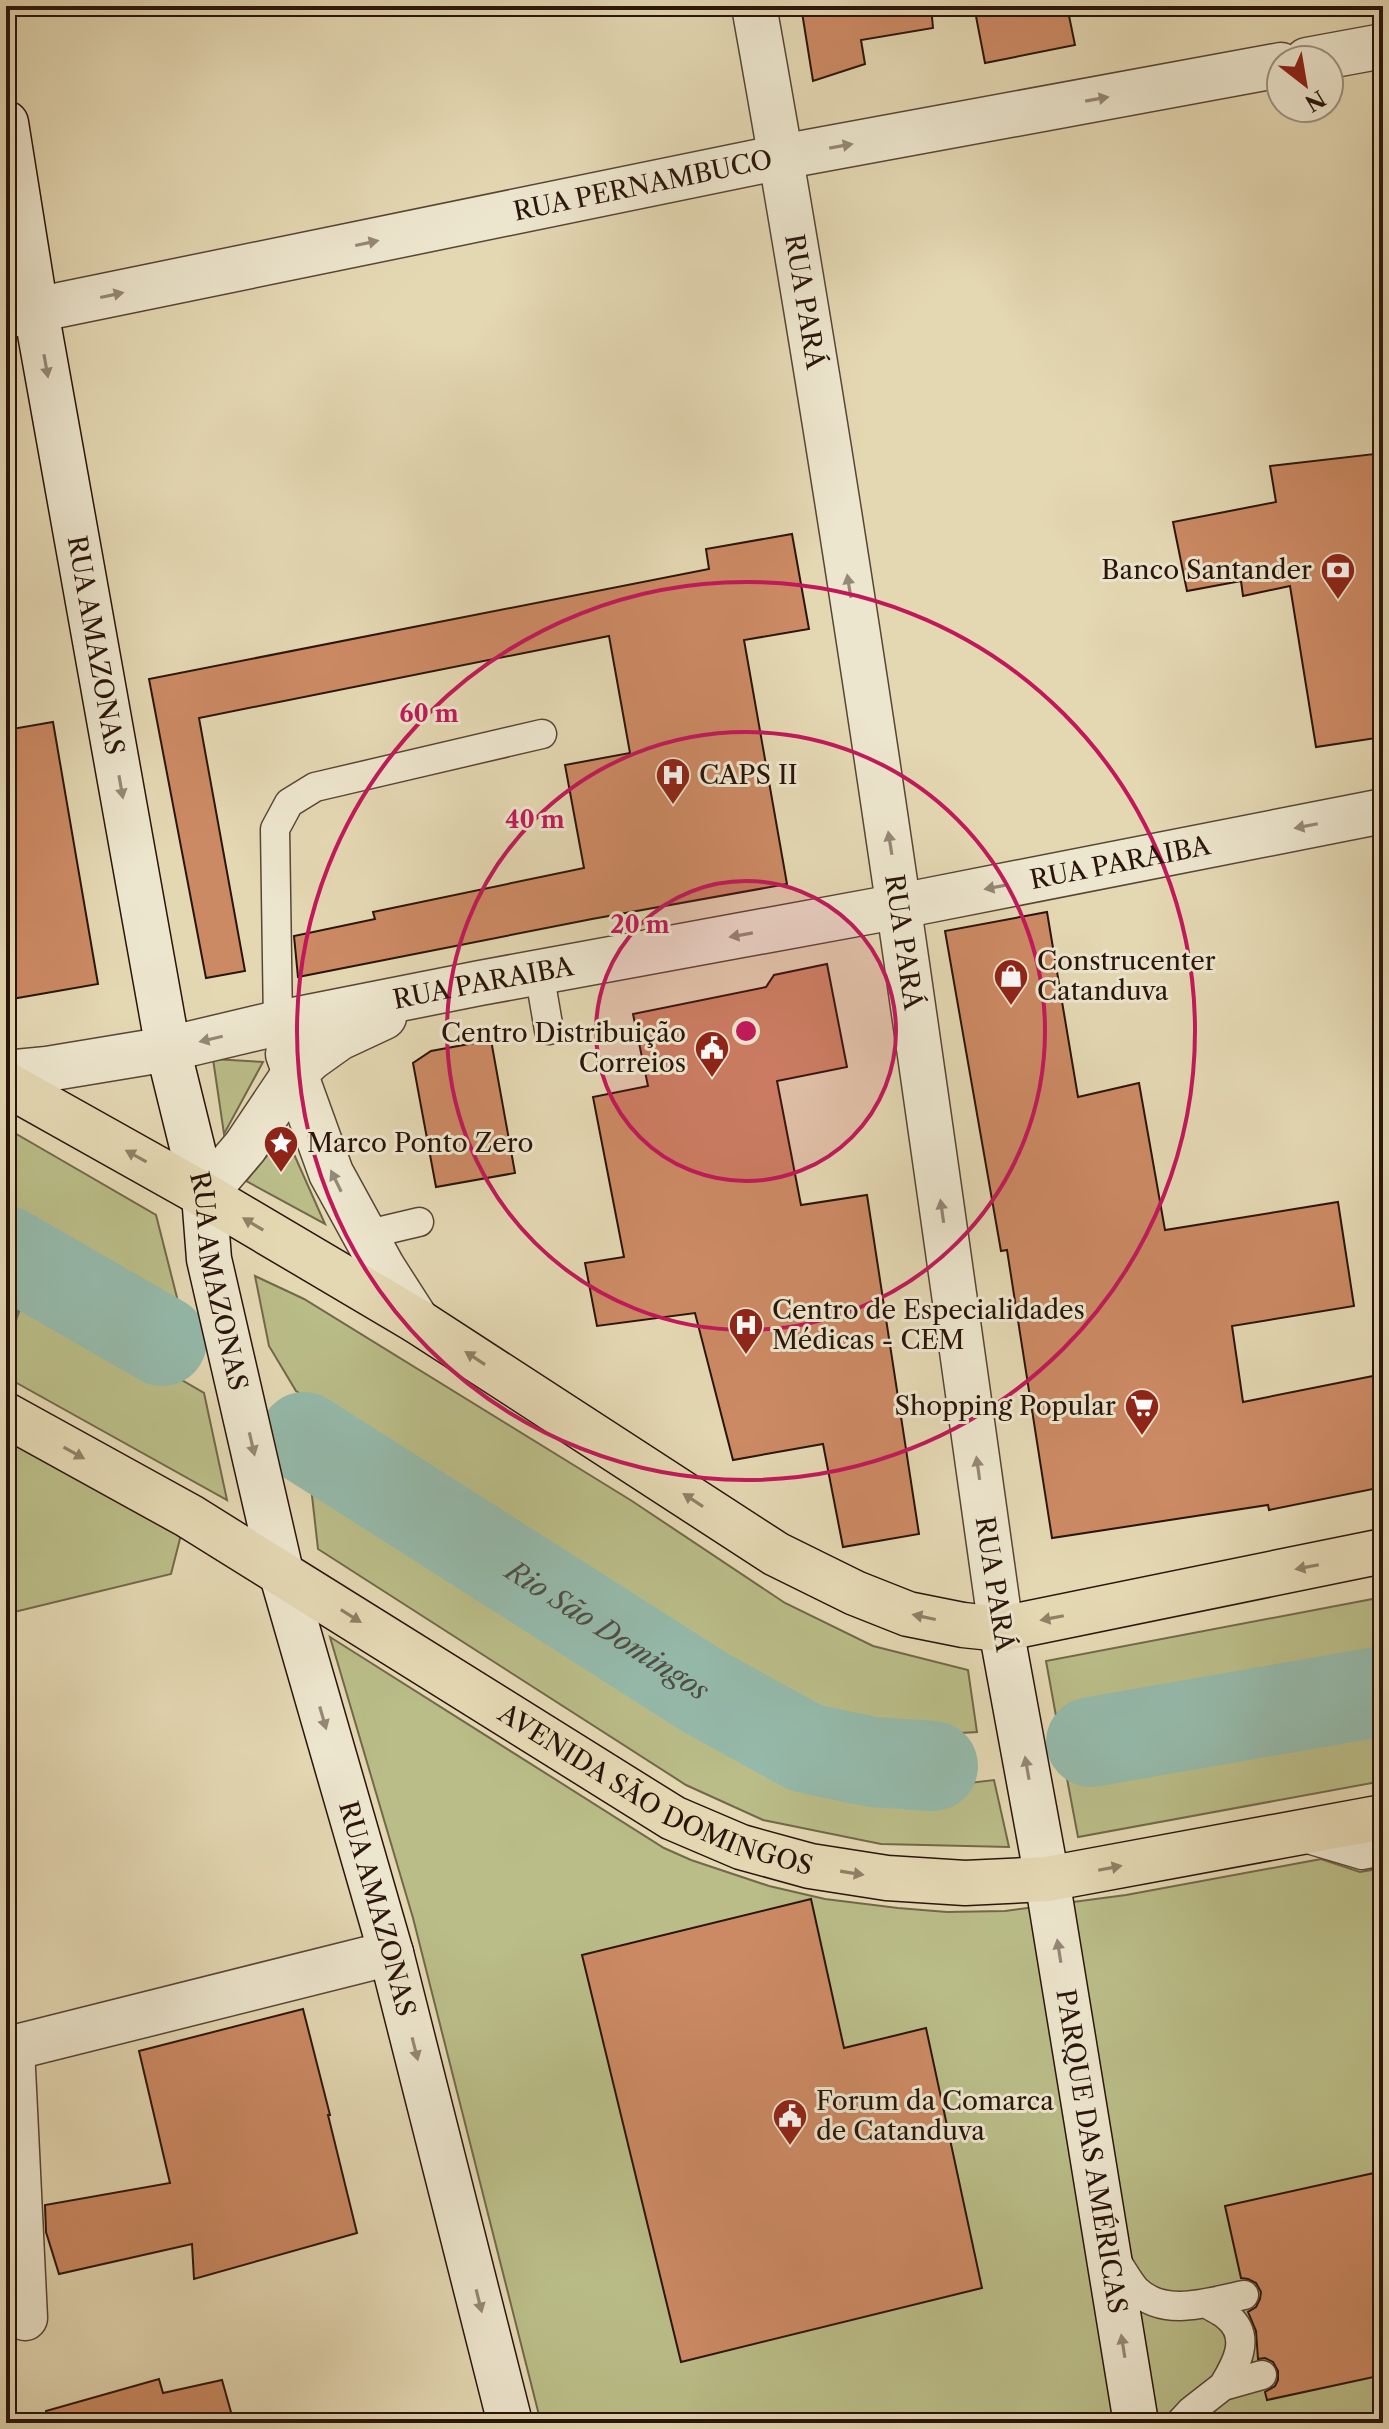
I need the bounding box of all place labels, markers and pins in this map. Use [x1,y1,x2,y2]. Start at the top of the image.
bank icon: Banco Santander [1319,551,1357,601]
place label: Banco Santander [1101,554,1312,586]
hospital icon: CAPS II [654,756,692,806]
place label: CAPS II [699,759,798,791]
place label: Construcenter Catanduva [1037,945,1216,1007]
shop icon: Construcenter Catanduva [992,957,1030,1007]
place label: Centro Distribuição Correios [441,1017,686,1079]
centre of rings [732,1017,760,1045]
public building icon: Centro Distribuição Correios [693,1029,731,1079]
place icon: Marco Ponto Zero [262,1124,300,1174]
place label: Marco Ponto Zero [307,1127,533,1159]
place label: Centro de Especialidades Médicas - CEM [772,1294,1085,1356]
hospital icon: Centro de Especialidades Médicas - CEM [727,1306,765,1356]
supermarket icon: Shopping Popular [1123,1387,1161,1437]
place label: Shopping Popular [894,1390,1116,1422]
place label: Forum da Comarca de Catanduva [816,2085,1054,2147]
public building icon: Forum da Comarca de Catanduva [771,2097,809,2147]

